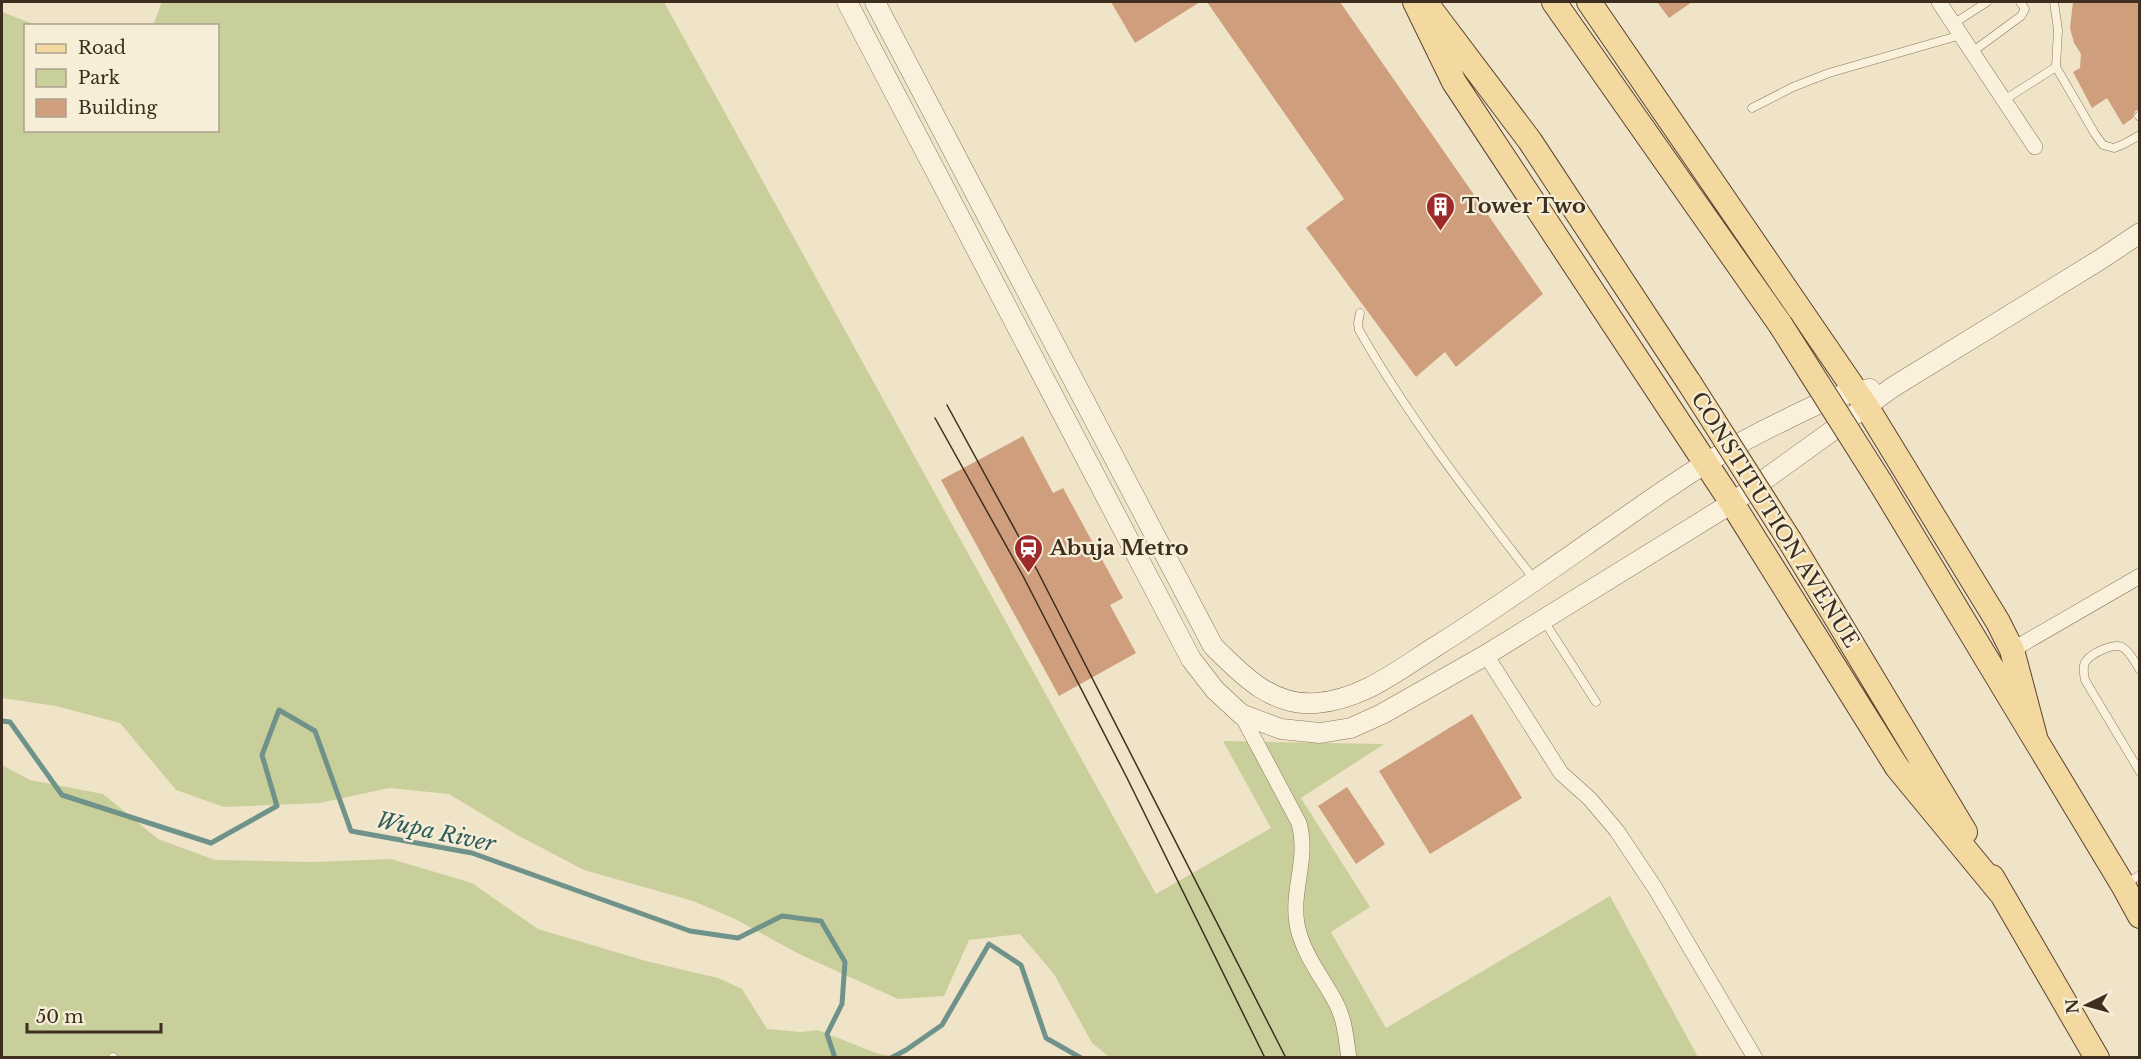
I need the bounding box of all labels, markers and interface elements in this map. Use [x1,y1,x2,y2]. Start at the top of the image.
legend [24,24,219,132]
text: Road [78,37,126,59]
text: Park [78,67,120,89]
text: Building [78,97,157,119]
building icon: Tower Two [1425,190,1457,232]
place label: Tower Two [1462,193,1586,219]
street label: CONSTITUTION AVENUE [1685,387,1865,653]
station icon: Abuja Metro [1013,532,1045,574]
place label: Abuja Metro [1049,535,1189,561]
water label: Wupa River [374,806,499,858]
north arrow [2057,975,2117,1035]
scale bar [27,996,160,1034]
text: N [2061,998,2083,1015]
text: 50 m [36,1006,84,1028]

